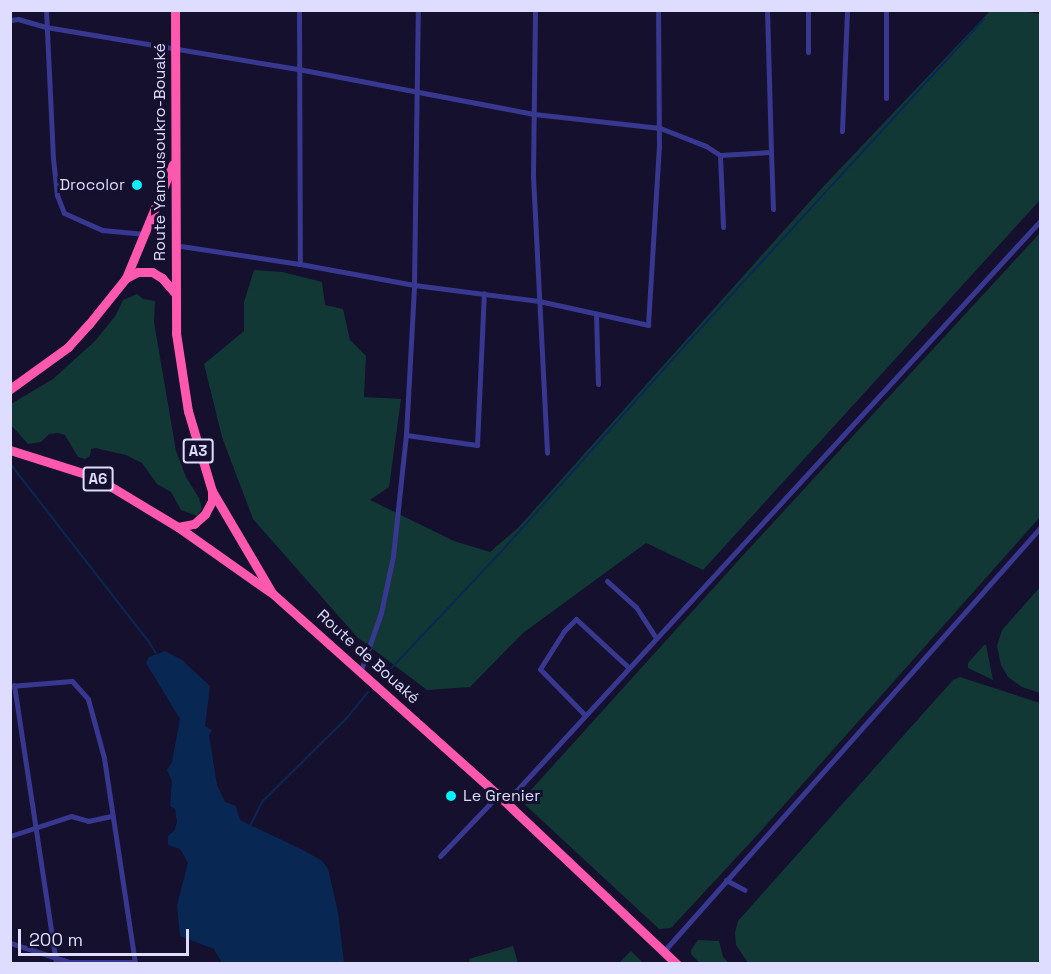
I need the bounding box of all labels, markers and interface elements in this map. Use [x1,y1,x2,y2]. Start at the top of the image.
street label: Route Yamousoukro-Bouaké [150,43,170,261]
place label: Drocolor [59,175,125,195]
marker: Drocolor [130,178,144,192]
road number: A3 [182,439,214,463]
road number: A6 [82,467,114,491]
street label: Route de Bouaké [313,606,423,708]
place label: Le Grenier [463,786,540,806]
marker: Le Grenier [444,789,458,803]
scale bar [21,917,192,955]
text: 200 m [29,928,83,951]

